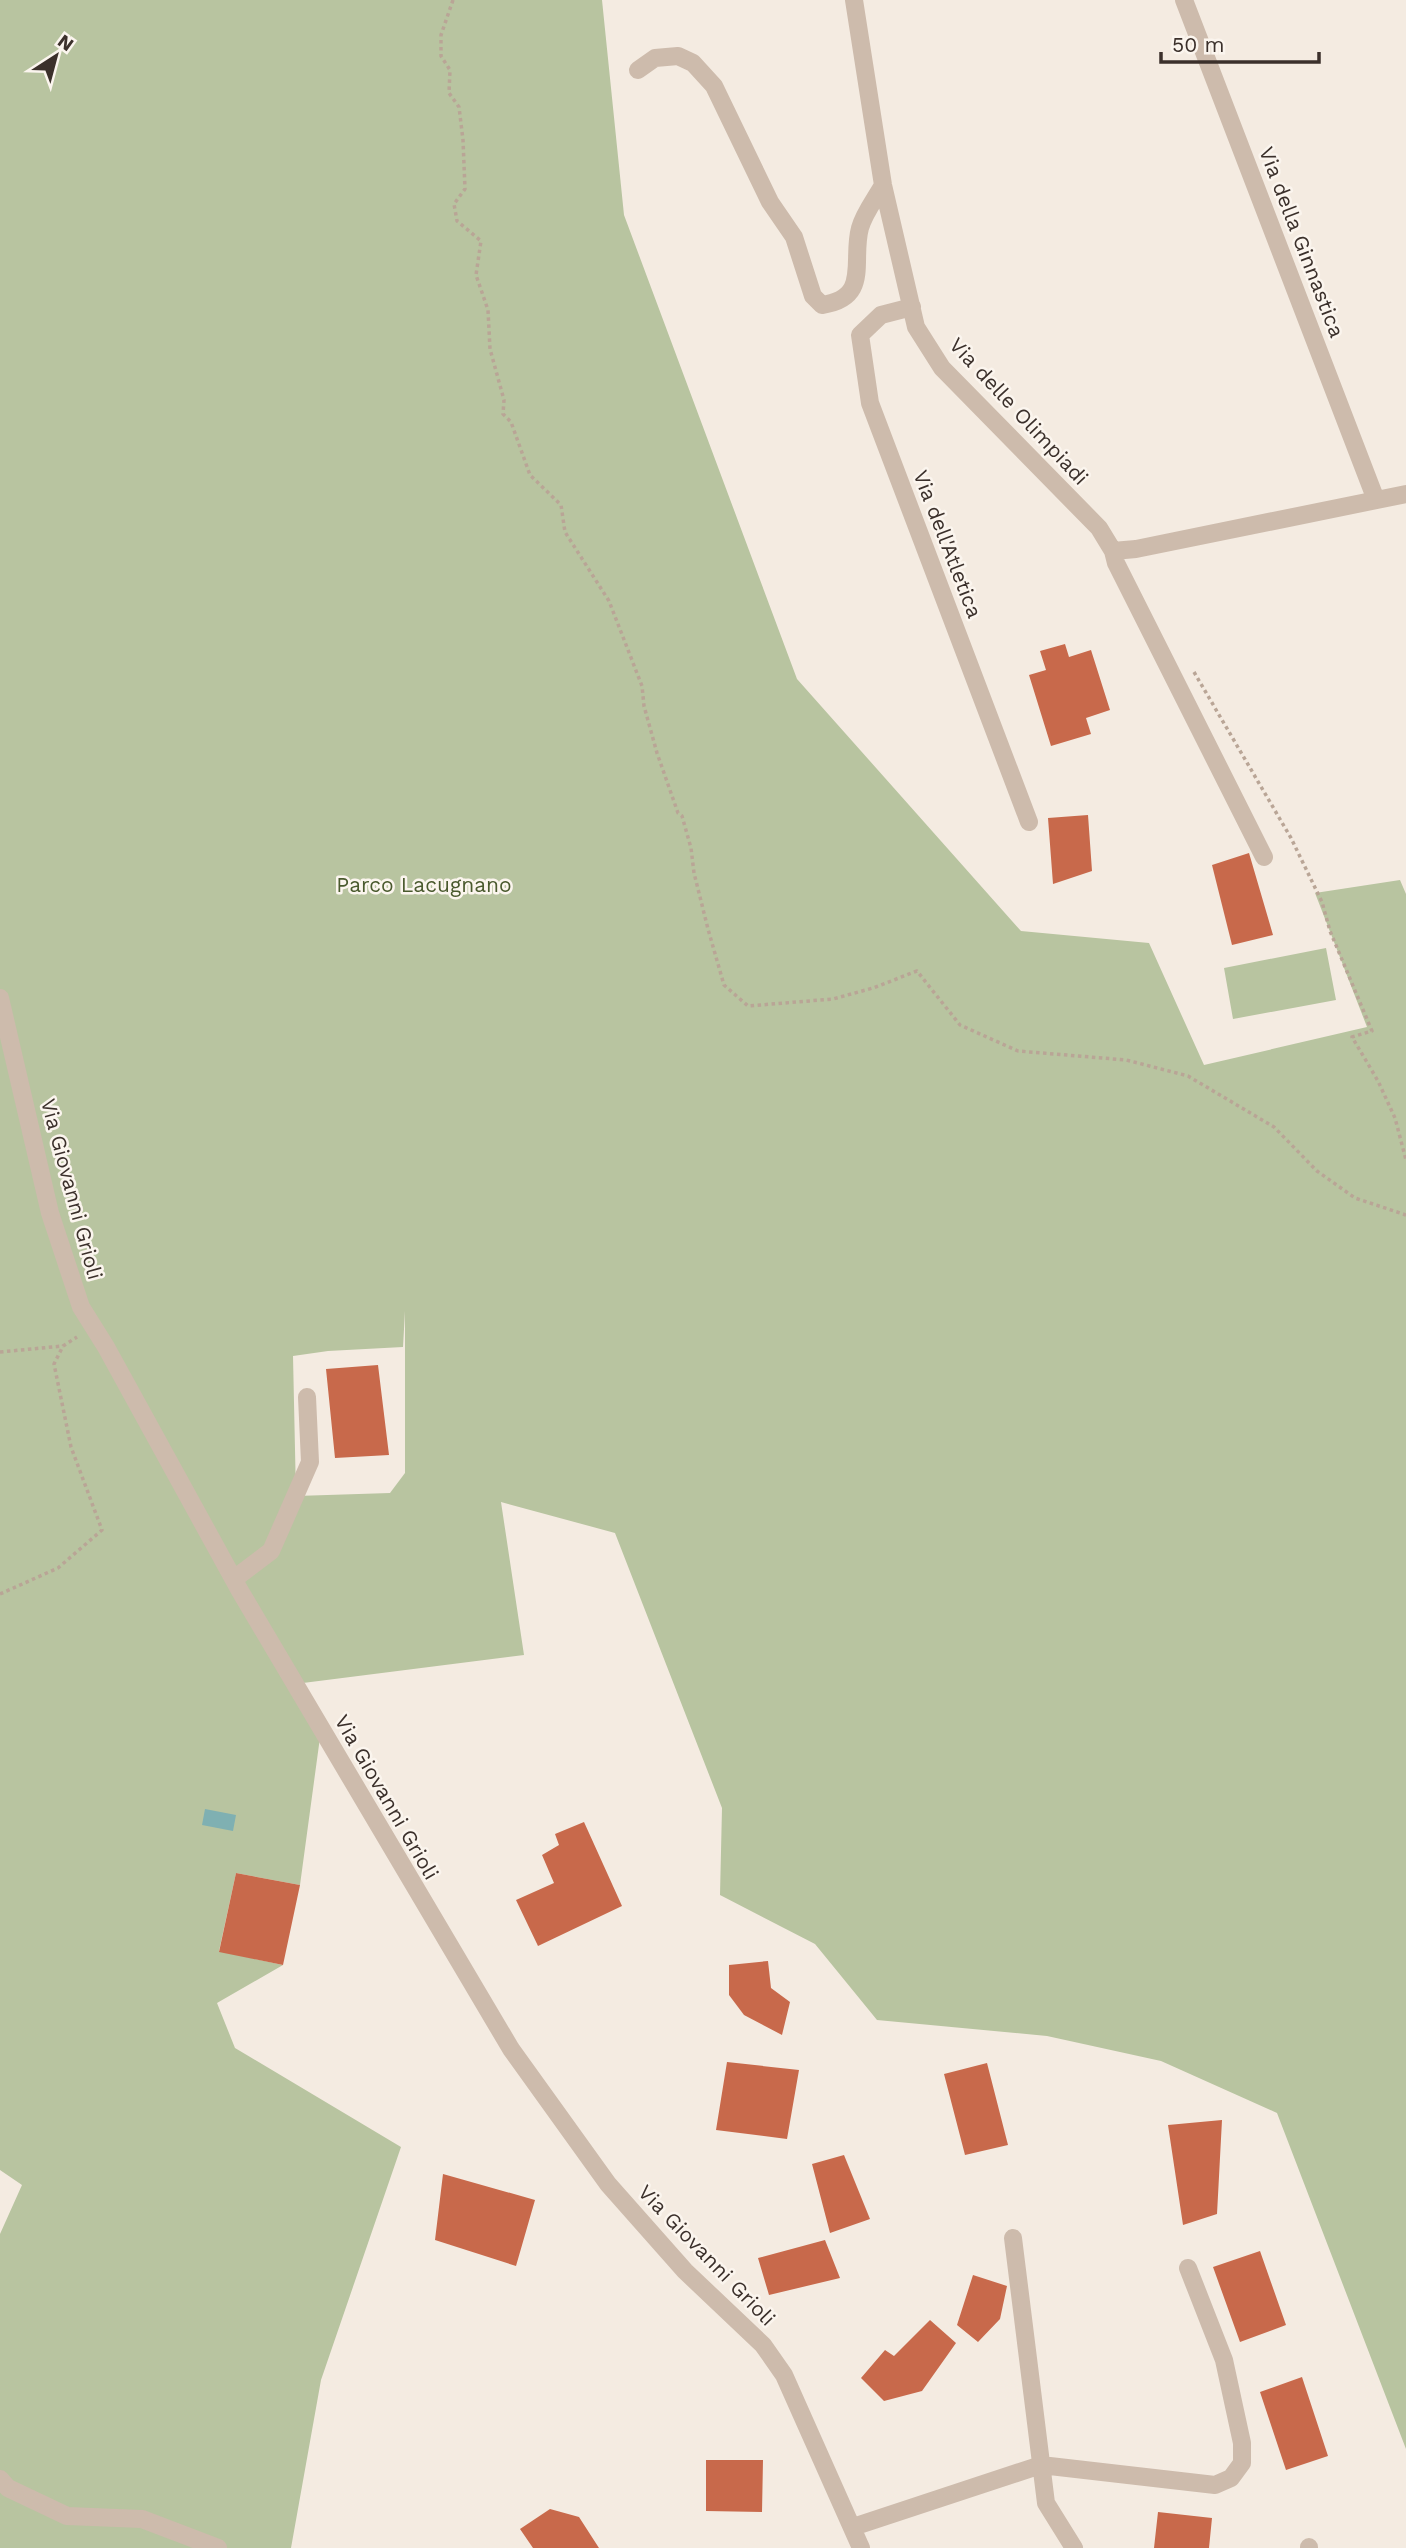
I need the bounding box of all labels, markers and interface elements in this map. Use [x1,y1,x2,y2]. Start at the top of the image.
north arrow [21,21,91,91]
scale bar [1161,21,1318,65]
text: N [53,29,78,56]
text: 50 m [1172,32,1224,57]
street label: Via della Ginnastica [1254,143,1350,341]
street label: Via delle Olimpiadi [944,332,1094,490]
street label: Via dell'Atletica [908,467,988,622]
park label: Parco Lacugnano [336,872,512,897]
street label: Via Giovanni Grioli [36,1096,108,1282]
street label: Via Giovanni Grioli [330,1710,444,1884]
street label: Via Giovanni Grioli [633,2179,781,2331]

